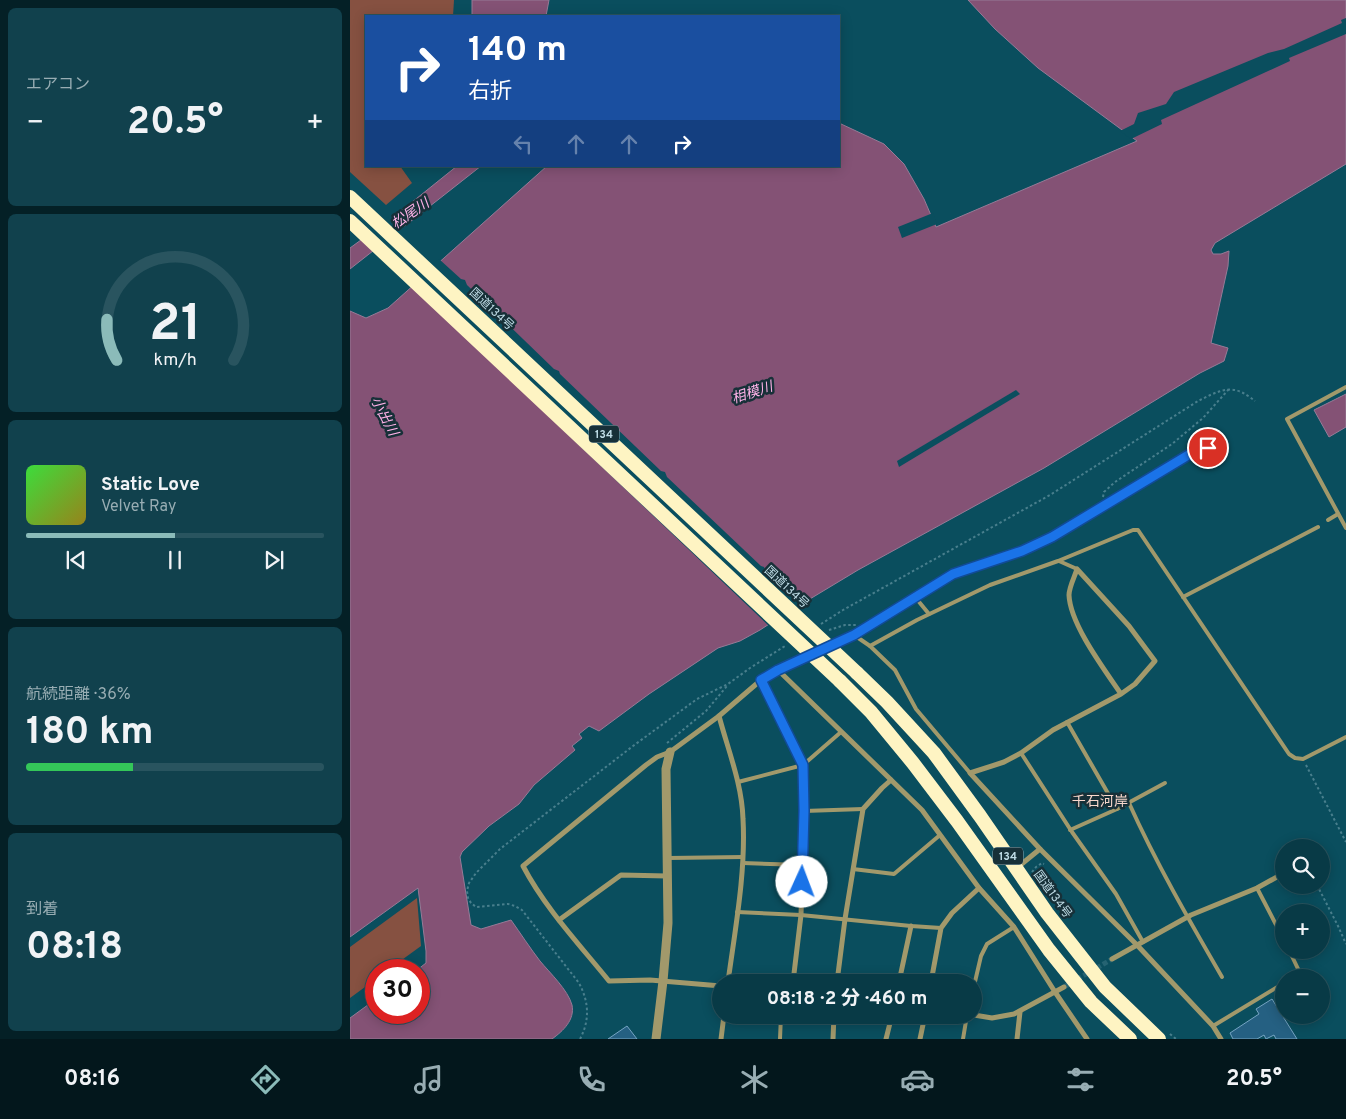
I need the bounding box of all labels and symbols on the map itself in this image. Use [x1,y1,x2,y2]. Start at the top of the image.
water label: 松尾川 [389,194,435,233]
street label: 国道134号 [466,285,517,334]
water label: 相模川 [730,378,777,408]
water label: 小出川 [366,394,402,441]
road number: 134 [589,426,619,442]
pin [1187,427,1229,469]
street label: 国道134号 [761,563,812,612]
district label: 千石河岸 [1072,794,1128,811]
road number: 134 [993,848,1023,864]
position arrow [775,855,827,907]
street label: 国道134号 [1030,868,1075,922]
speed limit sign: 30 [365,959,430,1024]

